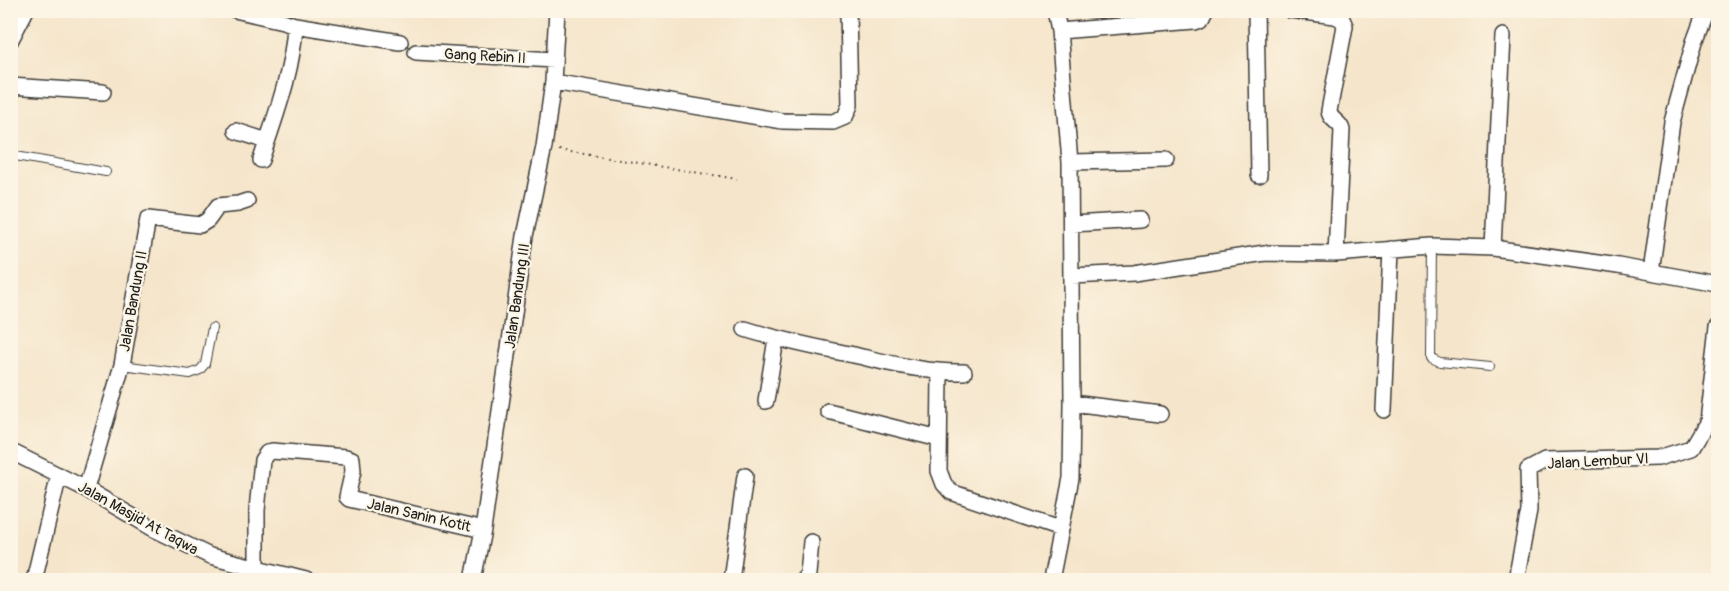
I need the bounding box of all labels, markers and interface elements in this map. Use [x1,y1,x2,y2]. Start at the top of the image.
street label: Gang Rebin II [444,45,526,68]
street label: Jalan Bandung III [501,242,534,350]
street label: Jalan Bandung II [115,249,152,353]
street label: Jalan Lembur VI [1547,449,1649,474]
street label: Jalan Masjid At Taqwa [74,477,201,559]
street label: Jalan Sanin Kotit [365,494,474,537]

